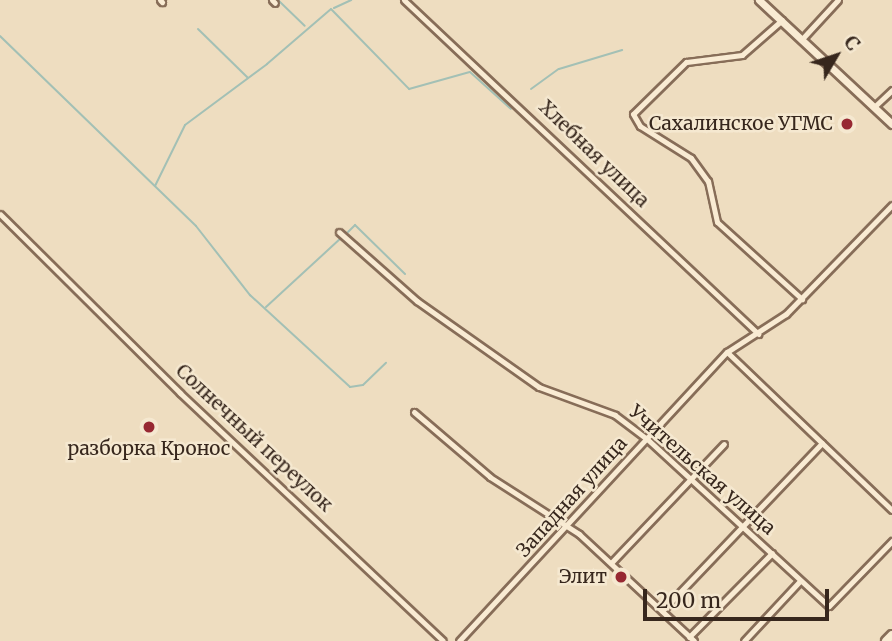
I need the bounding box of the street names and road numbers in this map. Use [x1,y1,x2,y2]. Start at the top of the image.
street label: Хлебная улица [534,96,654,212]
street label: Солнечный переулок [171,360,337,516]
street label: Учительская улица [624,400,780,540]
street label: Западная улица [512,432,632,562]

